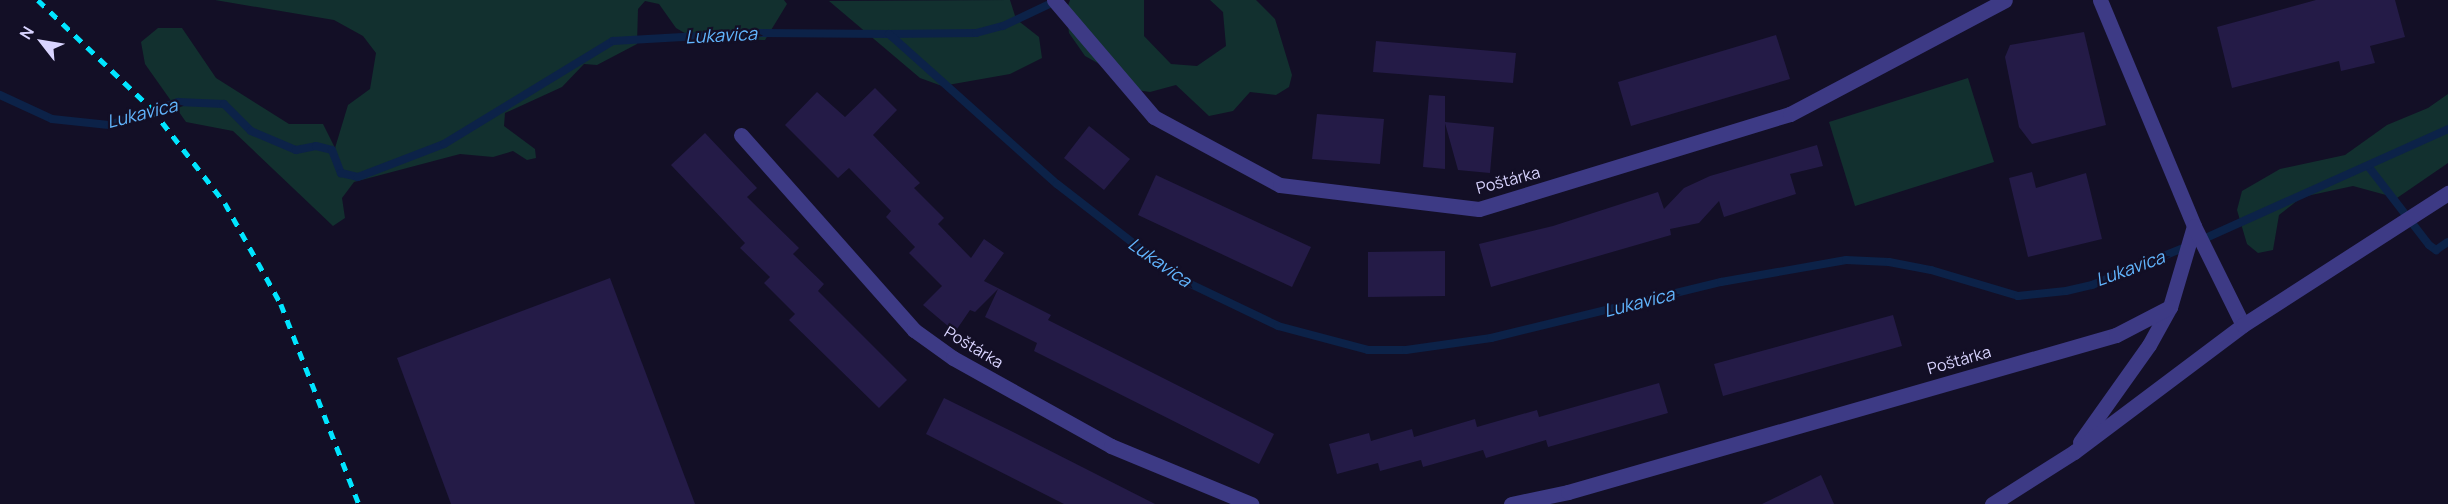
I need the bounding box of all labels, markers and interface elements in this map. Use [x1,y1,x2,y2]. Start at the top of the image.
north arrow [12,12,72,72]
text: N [14,22,39,43]
water label: Lukavica [685,22,757,48]
water label: Lukavica [105,94,179,132]
street label: Poštárka [1474,162,1542,198]
water label: Lukavica [1124,233,1196,291]
water label: Lukavica [2093,246,2167,290]
water label: Lukavica [1602,283,1676,321]
street label: Poštárka [941,322,1007,372]
street label: Poštárka [1925,342,1993,378]

